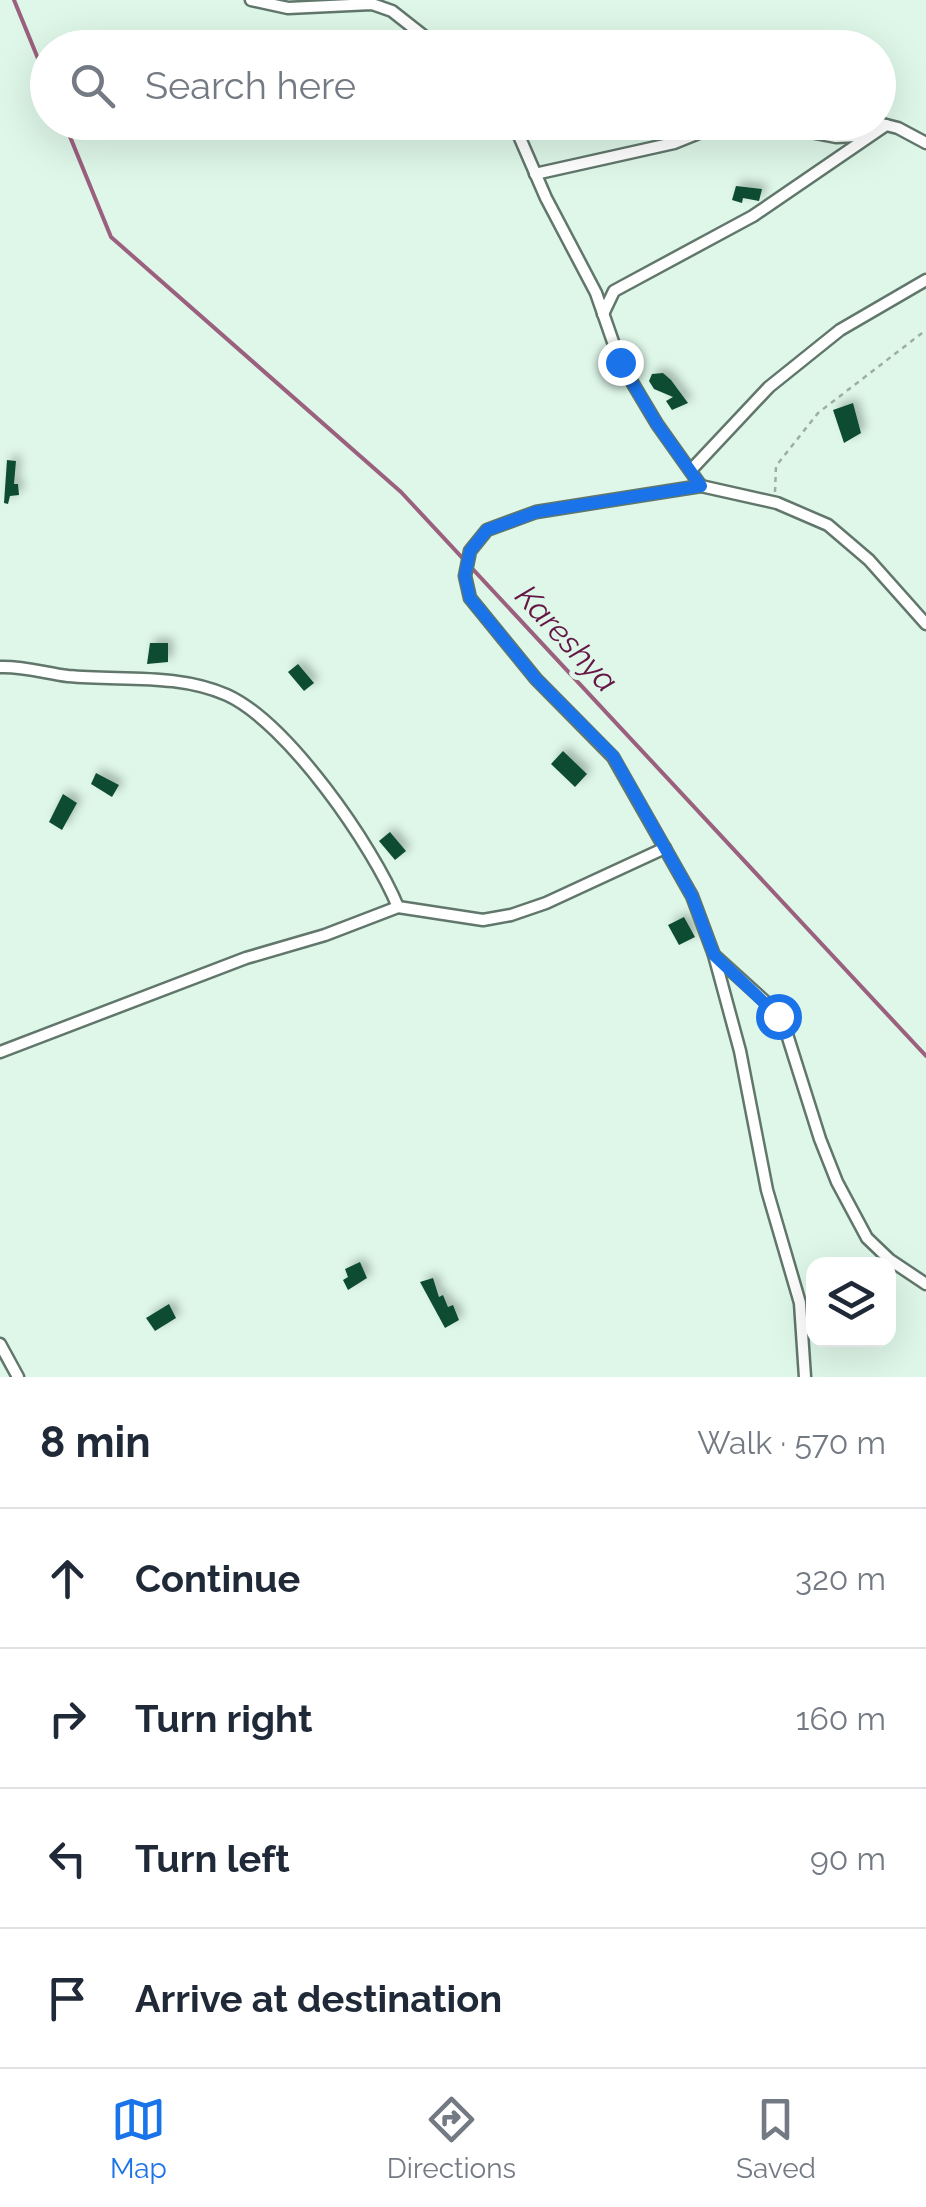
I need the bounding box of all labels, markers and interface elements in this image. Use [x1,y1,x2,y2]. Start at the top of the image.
search box [30,30,896,140]
icon: search [65,58,120,113]
text: Search here [145,63,356,108]
route end [598,340,644,386]
water label: Kareshya [508,577,626,699]
route start [756,994,802,1040]
map controls [806,1257,896,1347]
button: layers [806,1257,896,1347]
text: 8 min [40,1418,151,1467]
text: Walk · 570 m [697,1424,886,1461]
icon: ahead [40,1551,95,1606]
text: Continue [135,1556,300,1601]
text: 320 m [795,1560,886,1597]
icon: right [40,1691,95,1746]
text: Turn right [135,1696,312,1741]
text: 160 m [796,1700,886,1737]
icon: left [40,1831,95,1886]
text: Turn left [135,1836,290,1881]
text: 90 m [810,1840,886,1877]
icon: arrive [40,1971,95,2026]
text: Arrive at destination [135,1976,502,2021]
tab: Map [110,2092,167,2185]
tab: Directions [387,2092,516,2185]
tab: Saved [736,2092,816,2185]

